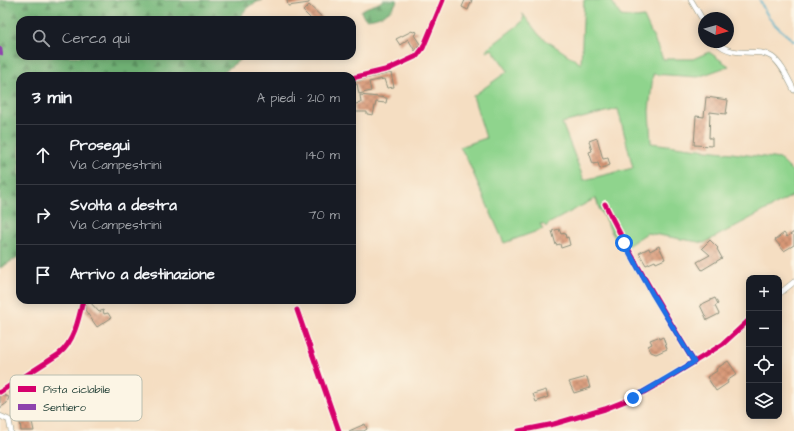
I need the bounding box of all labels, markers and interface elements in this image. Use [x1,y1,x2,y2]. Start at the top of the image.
north arrow [698,12,734,48]
search box [16,16,356,60]
icon: search [30,27,52,49]
text: Cerca qui [62,28,130,49]
text: 3 min [32,86,72,110]
text: A piedi · 210 m [257,89,340,107]
text: Prosegui [70,135,130,156]
icon: ahead [32,144,54,166]
text: 140 m [306,146,340,164]
text: Via Campestrini [70,156,162,174]
text: Svolta a destra [70,195,177,216]
icon: right [32,204,54,226]
text: 70 m [308,206,340,224]
text: Via Campestrini [70,216,162,234]
route start [615,234,633,252]
icon: arrive [32,264,54,286]
text: Arrivo a destinazione [70,264,215,285]
map controls [746,275,782,419]
button: + [746,275,782,311]
button: − [746,311,782,347]
button: locate [746,347,782,383]
legend [10,375,142,421]
text: Pista ciclabile [43,382,110,397]
button: layers [746,383,782,419]
route end [624,389,642,407]
text: Sentiero [43,400,87,415]

